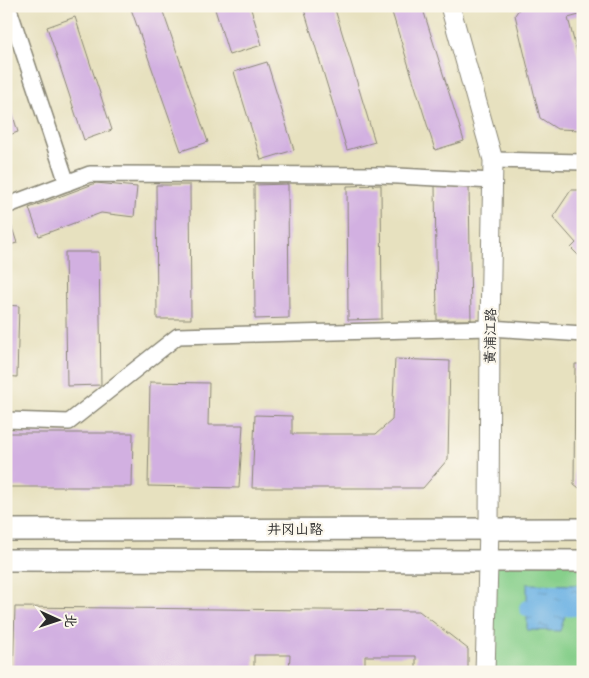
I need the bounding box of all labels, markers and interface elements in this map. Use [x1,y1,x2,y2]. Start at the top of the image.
street label: 黄浦江路 [480,308,499,364]
street label: 井冈山路 [267,519,323,538]
north arrow [32,596,82,646]
text: 北 [62,613,81,628]

